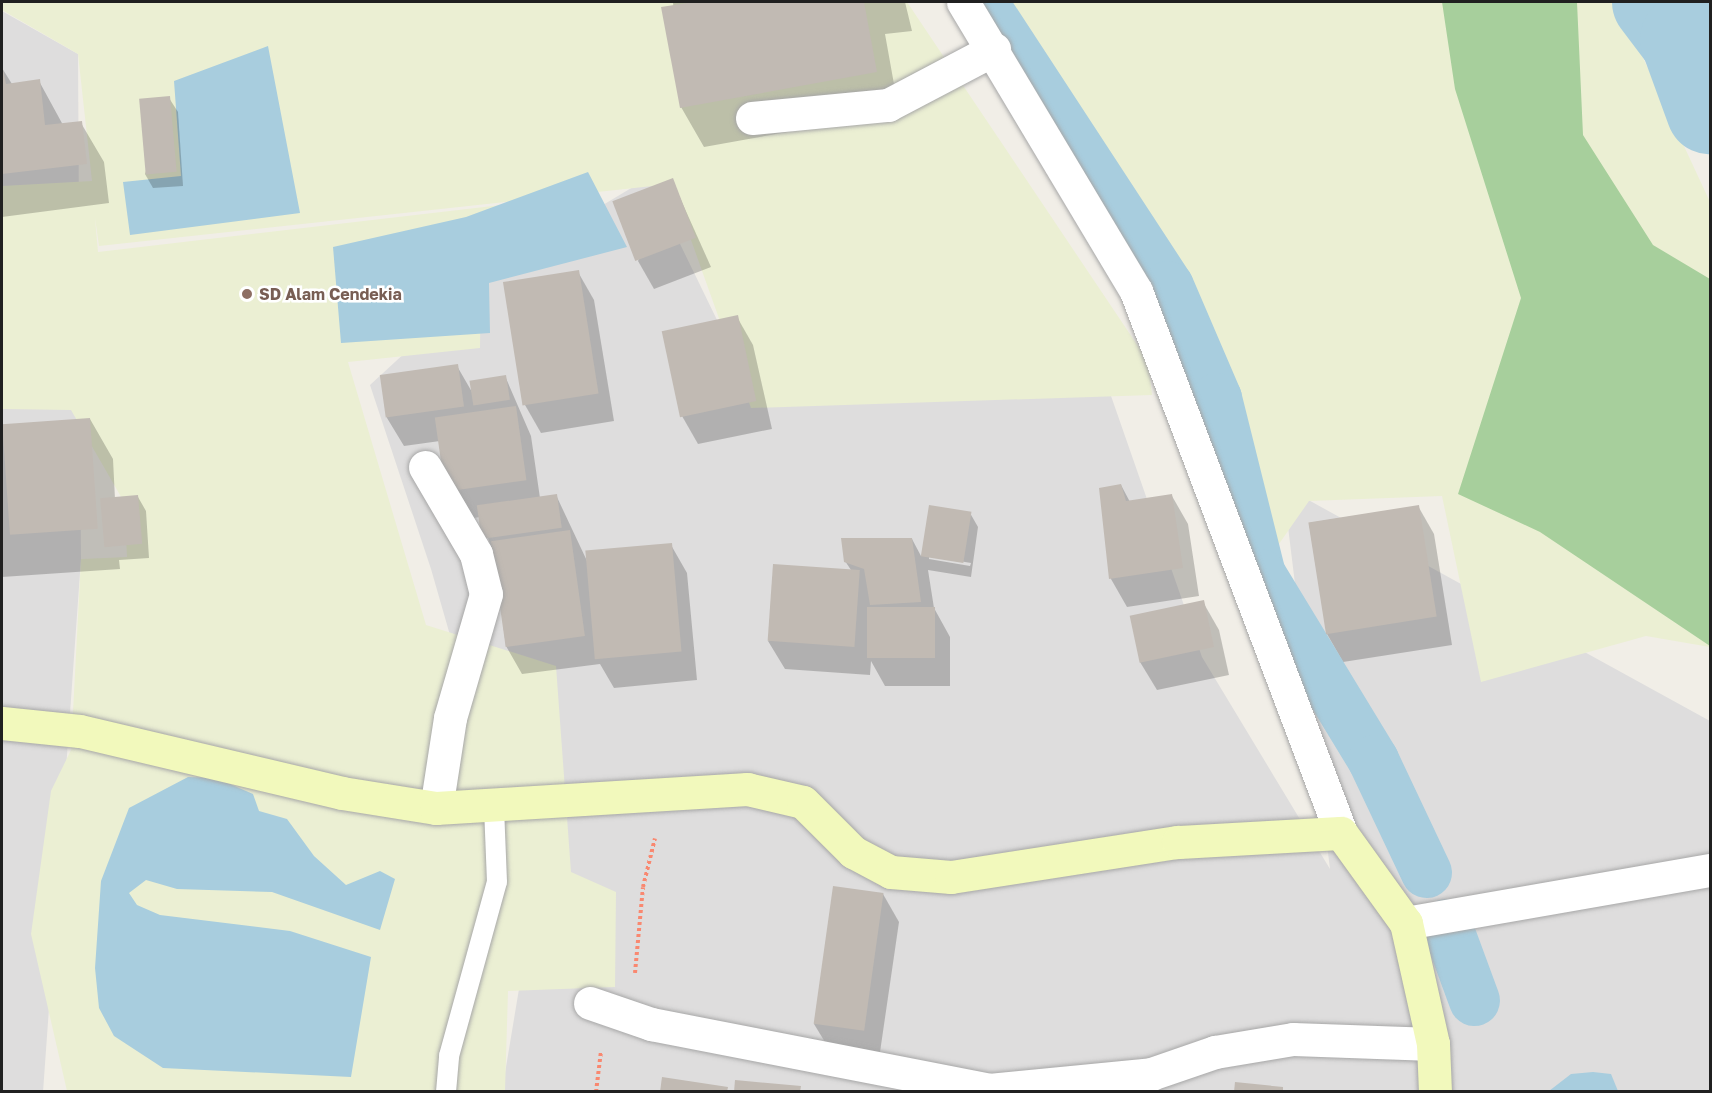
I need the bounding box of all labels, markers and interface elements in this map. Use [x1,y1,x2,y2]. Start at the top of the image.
place label: SD Alam Cendekia [259,284,402,304]
marker: SD Alam Cendekia [240,287,254,301]

